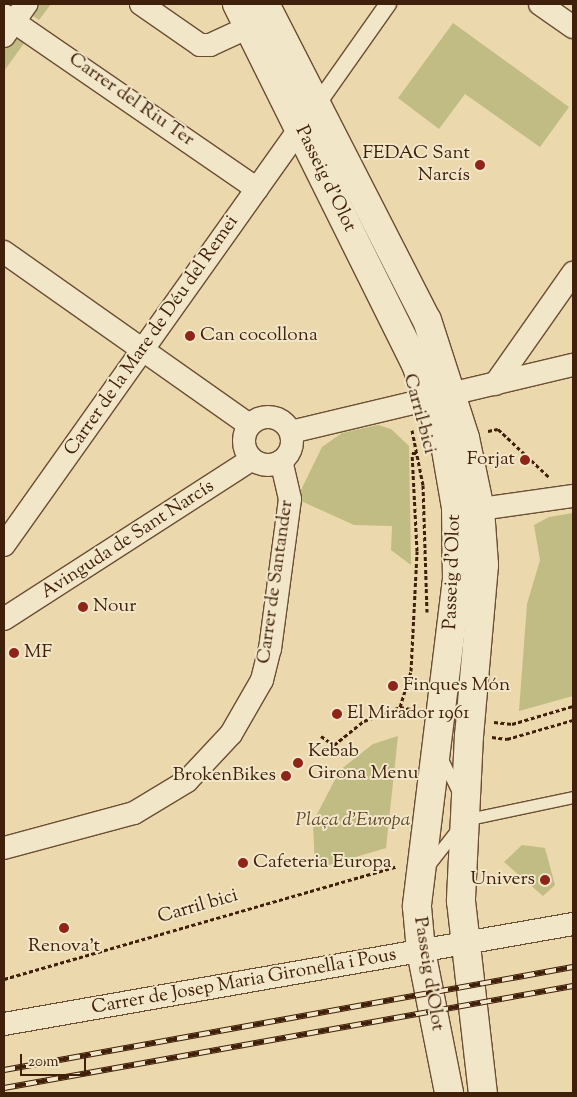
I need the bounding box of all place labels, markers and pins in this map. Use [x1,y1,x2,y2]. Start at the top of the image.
place label: FEDAC Sant Narcís [362,143,470,187]
marker: FEDAC Sant Narcís [474,159,486,171]
place label: Can cocollona [200,325,318,347]
marker: Can cocollona [184,330,196,342]
place label: Forjat [467,449,515,471]
marker: Forjat [519,454,531,466]
place label: Nour [93,596,136,618]
marker: Nour [77,601,89,613]
place label: MF [24,642,52,664]
marker: MF [8,647,20,659]
place label: Finques Món [403,675,510,697]
marker: Finques Món [387,680,399,692]
place label: El Mirador 1961 [347,703,470,725]
marker: El Mirador 1961 [331,708,343,720]
place label: Kebab Girona Menu [308,741,418,785]
marker: Kebab Girona Menu [292,757,304,769]
place label: BrokenBikes [173,765,276,787]
marker: BrokenBikes [280,770,292,782]
place label: Cafeteria Europa [253,852,391,874]
marker: Cafeteria Europa [237,857,249,869]
place label: Univers [470,869,535,891]
marker: Univers [539,874,551,886]
marker: Renova't [58,922,70,934]
place label: Renova't [28,936,100,958]

